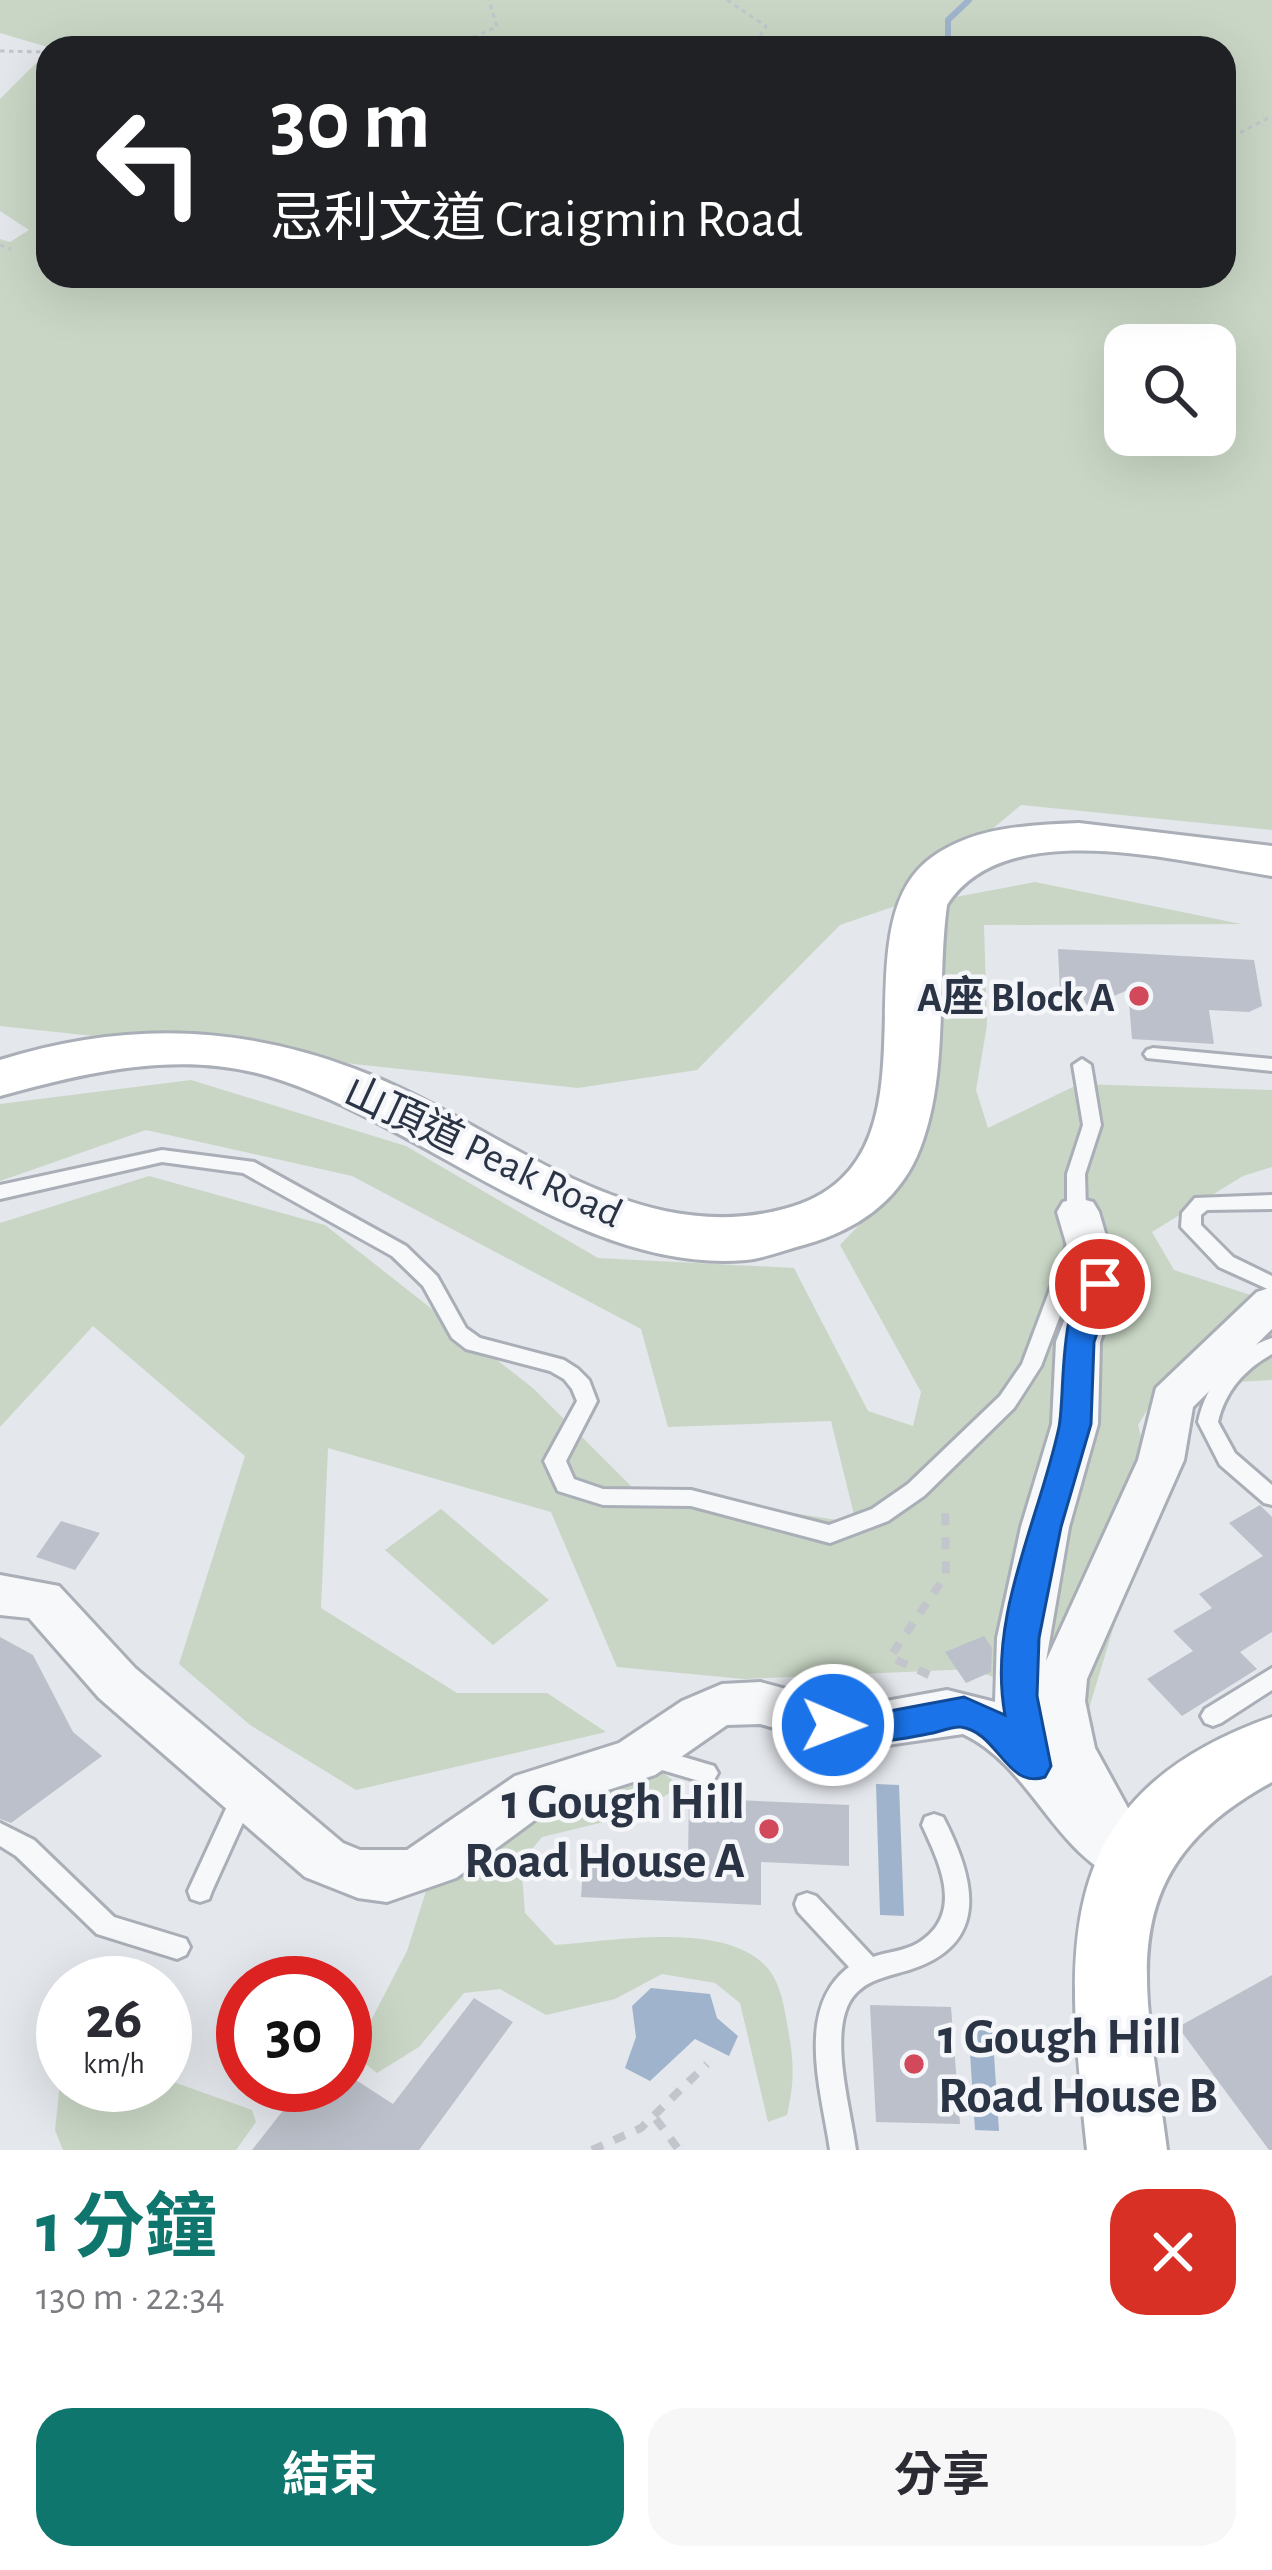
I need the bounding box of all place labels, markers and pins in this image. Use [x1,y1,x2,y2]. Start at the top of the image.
place label: A座 Block A [917,974,1115,1019]
marker: A座 Block A [1126,983,1152,1009]
pin [1049,1233,1151,1335]
place label: 1 Gough Hill Road House A [464,1777,745,1887]
marker: 1 Gough Hill Road House A [756,1816,782,1842]
place label: 1 Gough Hill Road House B [938,2012,1218,2122]
marker: 1 Gough Hill Road House B [901,2051,927,2077]

